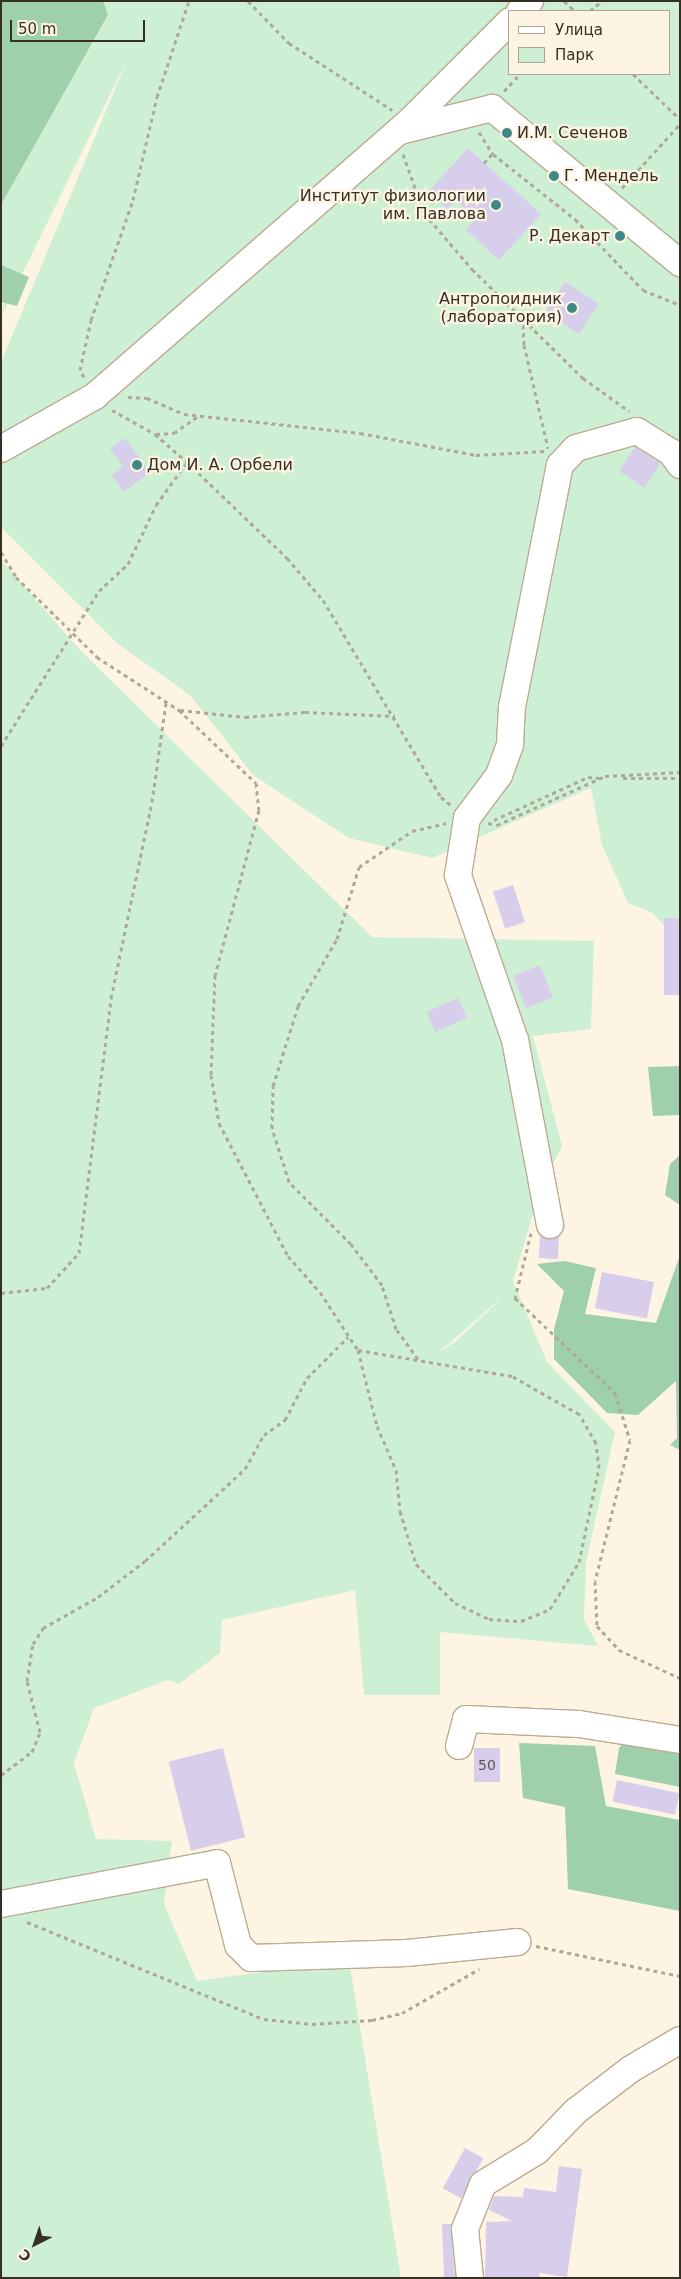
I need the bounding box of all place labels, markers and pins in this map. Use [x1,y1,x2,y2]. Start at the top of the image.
place label: И.М. Сеченов [517,123,628,143]
marker: И.М. Сеченов [501,127,513,139]
place label: Г. Мендель [564,166,659,186]
marker: Г. Мендель [548,170,560,182]
place label: Институт физиологии им. Павлова [300,186,486,224]
marker: Институт физиологии им. Павлова [490,199,502,211]
place label: Р. Декарт [529,226,610,246]
marker: Р. Декарт [614,230,626,242]
place label: Антропоидник (лаборатория) [439,289,562,327]
marker: Антропоидник (лаборатория) [566,302,578,314]
place label: Дом И. А. Орбели [147,455,293,475]
marker: Дом И. А. Орбели [131,459,143,471]

